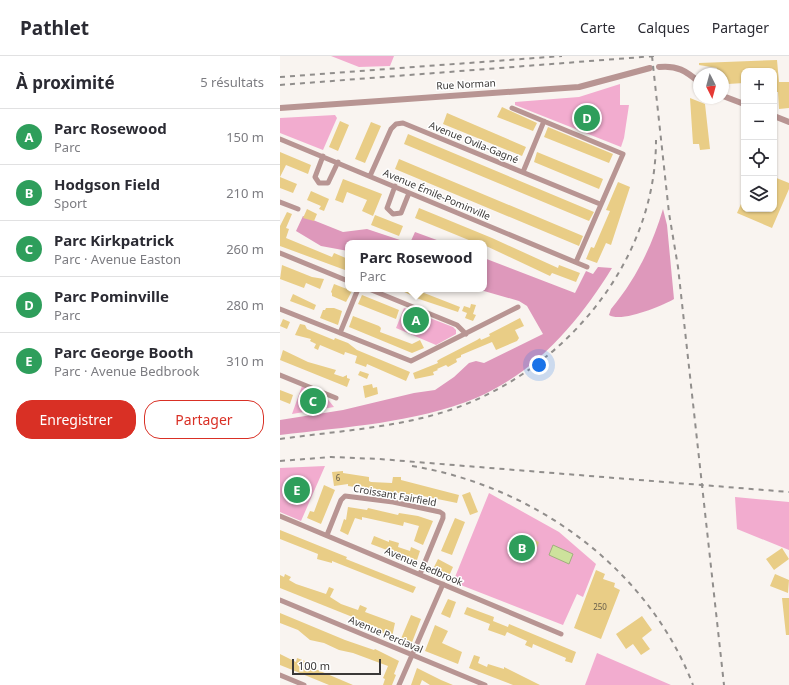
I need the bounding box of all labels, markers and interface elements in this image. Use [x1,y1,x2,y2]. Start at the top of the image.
text: Pathlet [20,15,89,41]
text: Carte [580,18,616,37]
text: Calques [638,18,690,37]
text: Partager [712,18,769,37]
north arrow [693,68,729,104]
map controls [741,68,777,212]
button: + [741,68,777,104]
text: À proximité [16,71,115,94]
text: 5 résultats [200,73,264,91]
street label: Rue Norman [436,75,496,93]
pin: D [574,103,600,133]
button: − [741,104,777,140]
text: Parc Rosewood [54,118,167,138]
street label: Avenue Ovila-Gagné [427,118,521,167]
text: A [25,128,34,146]
text: 150 m [226,128,264,146]
text: Parc [54,138,81,156]
button: locate [741,140,777,176]
street label: Avenue Émile-Pominville [381,165,493,223]
text: Hodgson Field [54,174,160,194]
button: layers [741,176,777,212]
text: B [25,184,33,202]
text: 210 m [226,184,264,202]
text: Sport [54,194,87,212]
text: Parc Kirkpatrick [54,230,174,250]
text: C [25,240,33,258]
text: 260 m [226,240,264,258]
popup [345,240,487,292]
text: Parc Rosewood [360,247,472,267]
text: Parc · Avenue Easton [54,250,181,268]
text: Parc [360,267,386,285]
text: Parc Pominville [54,286,169,306]
text: D [24,296,34,314]
text: 280 m [226,296,264,314]
pin: A [403,305,429,335]
text: Parc [54,306,81,324]
text: Parc George Booth [54,342,193,362]
text: E [25,352,33,370]
text: 310 m [226,352,264,370]
your location [529,355,549,375]
text: Parc · Avenue Bedbrook [54,362,199,380]
pin: C [300,386,326,416]
button: Enregistrer [16,400,136,439]
button: Partager [144,400,264,439]
house number: 6 [336,472,341,483]
pin: E [284,475,310,505]
street label: Croissant Fairfield [352,481,438,509]
pin: B [509,533,535,563]
street label: Avenue Bedbrook [383,543,466,589]
house number: 250 [593,601,607,612]
street label: Avenue Perciaval [347,612,425,656]
scale bar [292,657,381,676]
text: 100 m [298,658,330,673]

